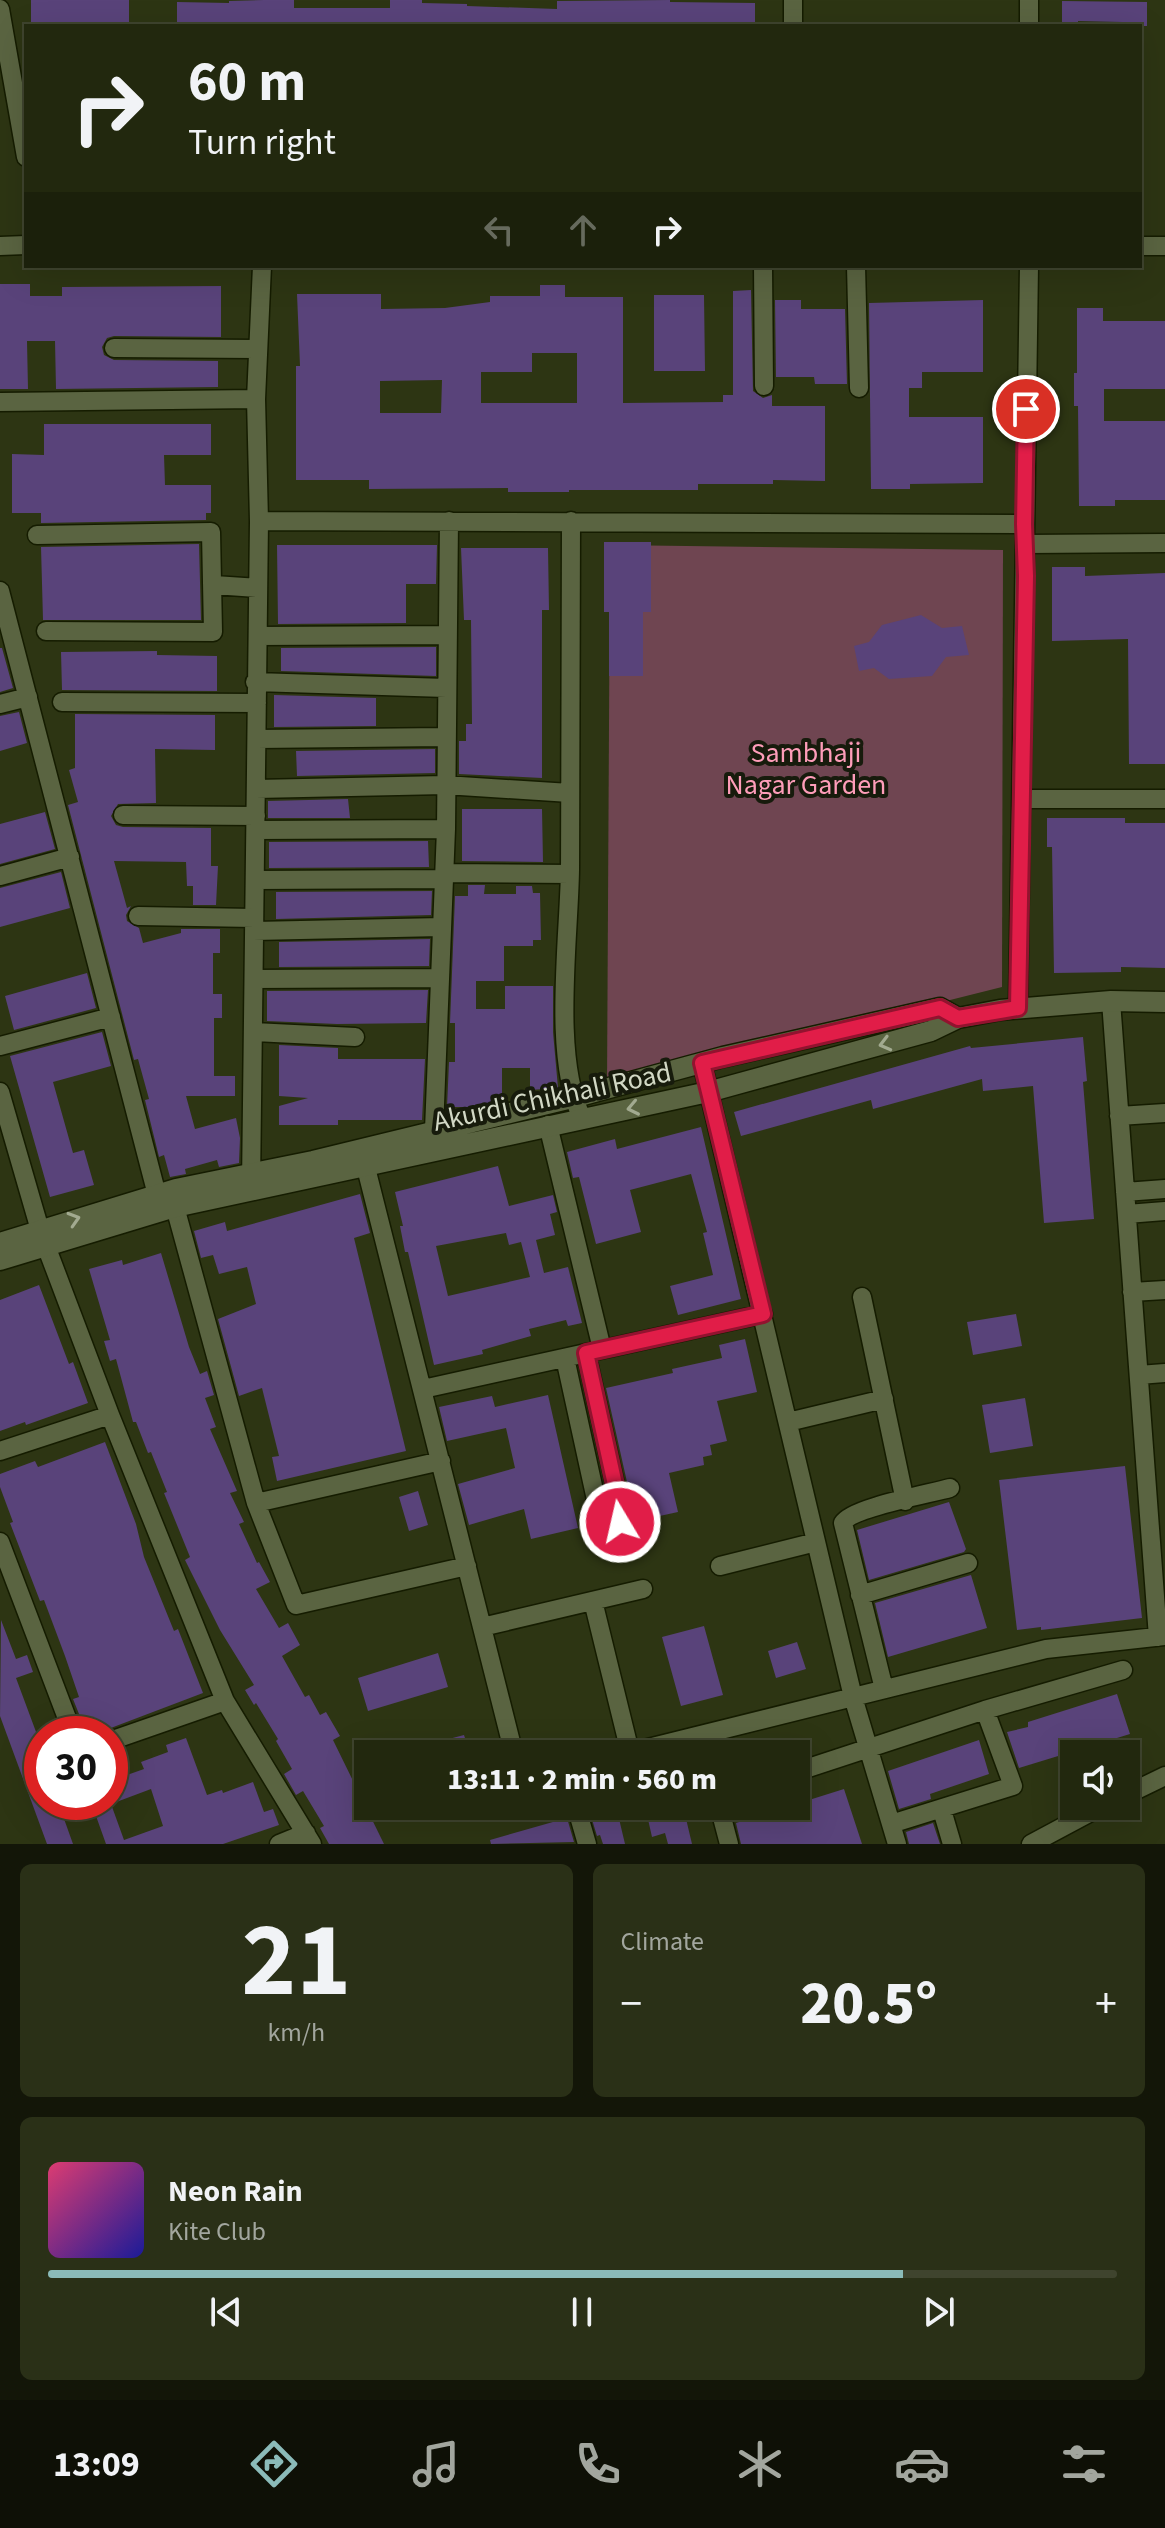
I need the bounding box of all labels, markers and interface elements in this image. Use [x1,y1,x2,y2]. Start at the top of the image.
text: 60 m [188,43,306,122]
icon: right [56,56,160,160]
text: Turn right [188,117,336,168]
icon: left [477,208,521,252]
icon: ahead [561,208,605,252]
icon: right [645,208,689,252]
pin [992,375,1060,443]
icon: arrive [1004,387,1048,431]
park label: Sambhaji Nagar Garden [726,733,886,805]
one-way arrow [879,1035,893,1051]
street label: Akurdi Chikhali Road [429,1052,675,1142]
one-way arrow [626,1098,640,1115]
one-way arrow [67,1212,81,1228]
position arrow [578,1480,662,1564]
speed limit sign: 30 [24,1716,128,1820]
map controls [1060,1740,1140,1820]
button: sound [1060,1740,1140,1820]
text: 13:11 · 2 min · 560 m [447,1758,717,1801]
text: 21 [241,1888,351,2036]
text: Climate [621,1923,704,1960]
text: 20.5° [800,1962,937,2047]
text: − [621,1973,642,2036]
text: + [1095,1973,1117,2036]
text: km/h [267,2014,325,2051]
text: Neon Rain [168,2170,303,2213]
text: Kite Club [168,2213,266,2250]
icon: previous [204,2290,248,2334]
icon: pause [560,2290,604,2334]
icon: next [917,2290,961,2334]
icon: directions [246,2436,302,2492]
icon: music [408,2436,464,2492]
icon: phone [570,2436,626,2492]
icon: climate [732,2436,788,2492]
icon: car [894,2436,950,2492]
icon: filters [1056,2436,1112,2492]
text: 13:09 [53,2439,140,2490]

